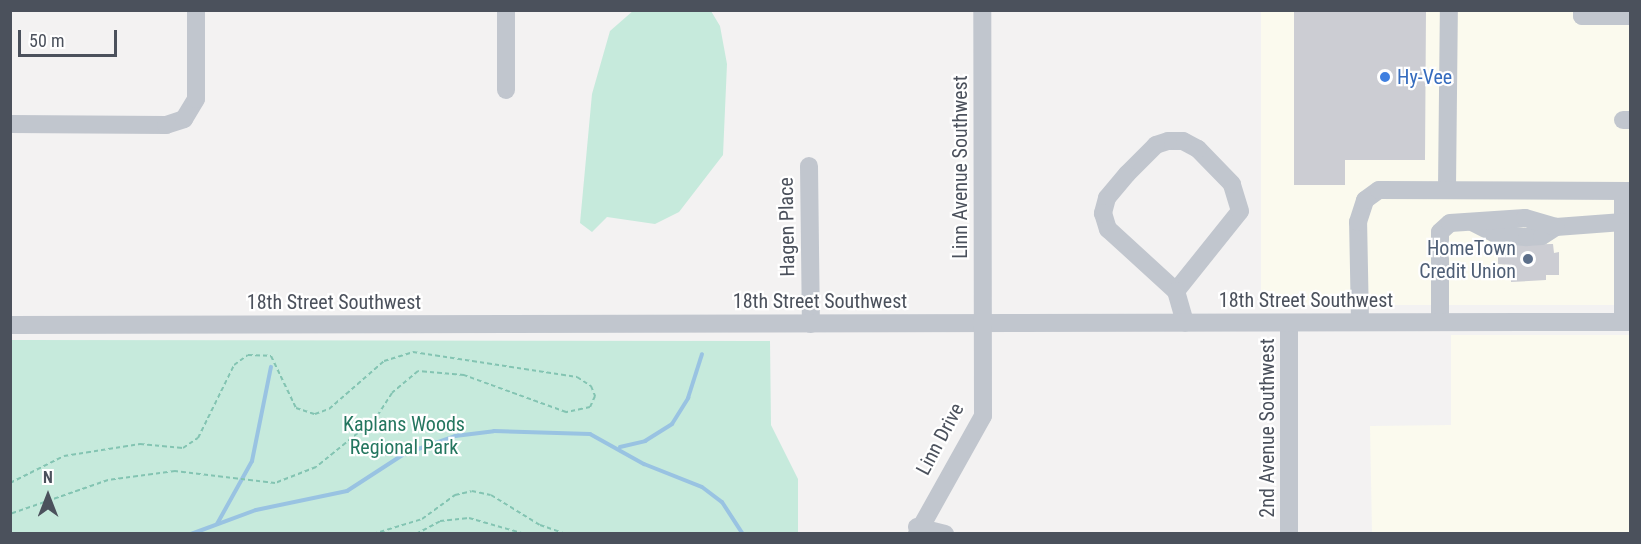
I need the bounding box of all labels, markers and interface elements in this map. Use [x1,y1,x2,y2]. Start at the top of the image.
scale bar [21,18,120,56]
text: 50 m [29,30,64,51]
place label: Hy-Vee [1397,65,1452,89]
marker: Hy-Vee [1378,70,1392,84]
street label: Linn Avenue Southwest [948,75,972,259]
street label: Hagen Place [774,177,800,277]
place label: HomeTown Credit Union [1419,236,1516,283]
marker: HomeTown Credit Union [1521,252,1535,266]
street label: 18th Street Southwest [1219,288,1393,312]
street label: 18th Street Southwest [733,289,907,313]
street label: 18th Street Southwest [247,290,421,314]
street label: 2nd Avenue Southwest [1255,338,1279,518]
street label: Linn Drive [911,399,969,479]
park label: Kaplans Woods Regional Park [343,413,465,460]
north arrow [18,466,78,526]
text: N [43,468,53,487]

